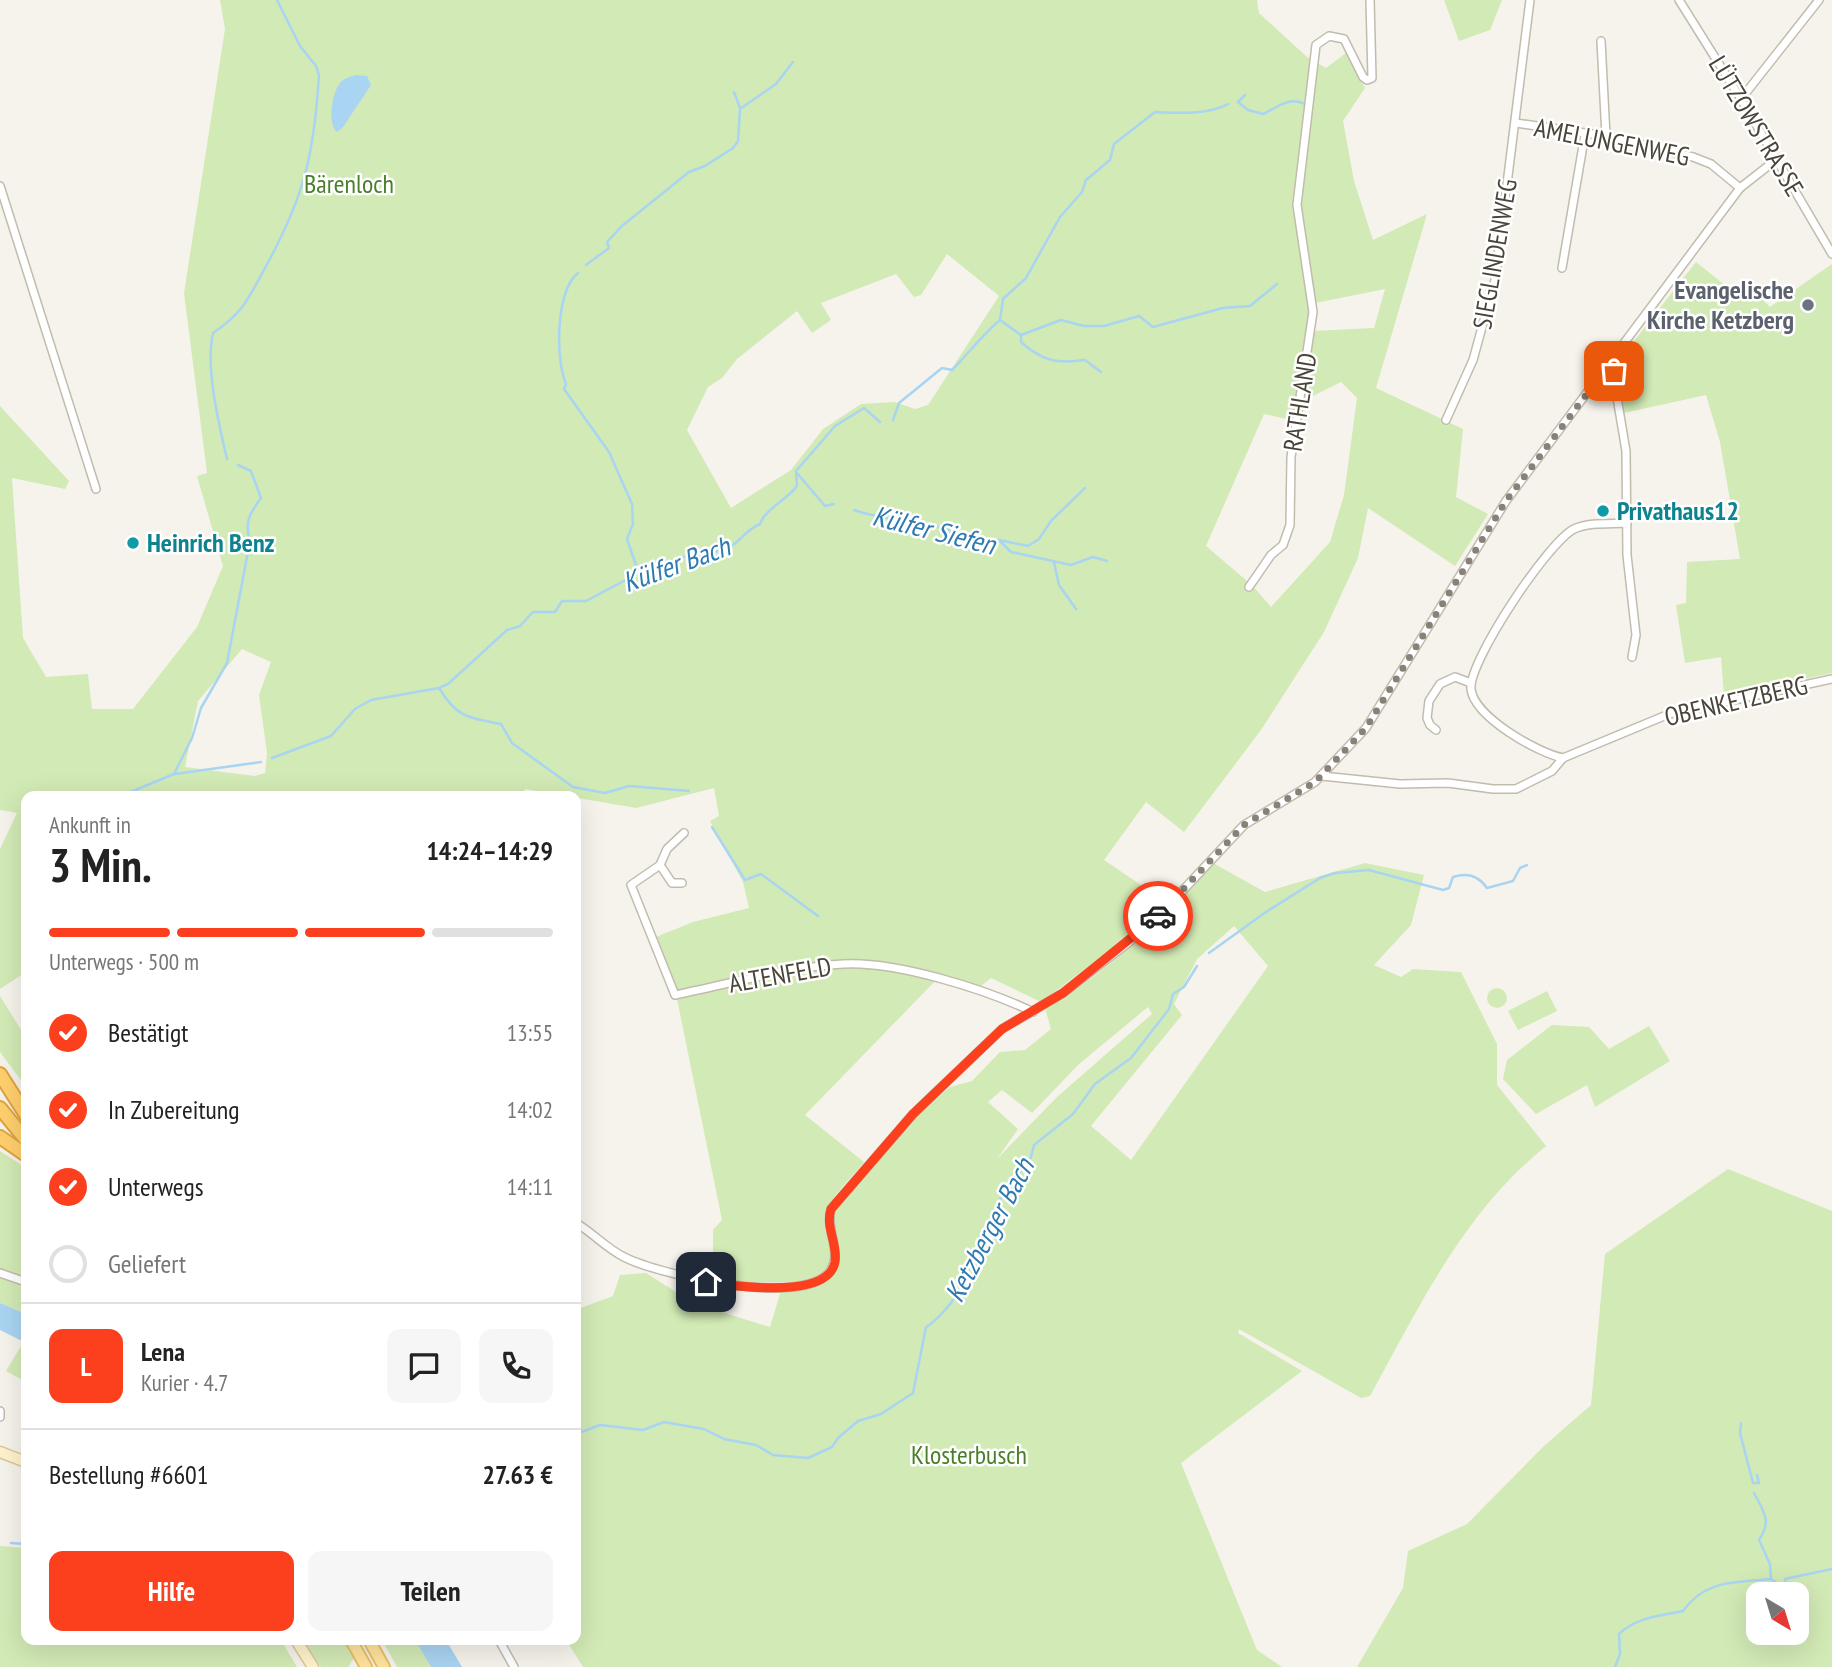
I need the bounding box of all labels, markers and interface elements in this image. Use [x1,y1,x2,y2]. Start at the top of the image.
street label: LÜTZOWSTRASSE [1702,50,1811,202]
street label: AMELUNGENWEG [1532,110,1693,173]
park label: Bärenloch [304,167,394,200]
street label: SIEGLINDENWEG [1465,176,1524,332]
place label: Evangelische Kirche Ketzberg [1647,273,1794,336]
marker: Evangelische Kirche Ketzberg [1800,297,1816,313]
pin [1584,341,1644,401]
street label: RATHLAND [1275,350,1324,453]
icon: bag [1595,352,1633,390]
place label: Privathaus12 [1617,494,1739,527]
water label: Külfer Siefen [869,496,1001,563]
marker: Privathaus12 [1595,503,1611,519]
place label: Heinrich Benz [147,526,275,559]
water label: Külfer Bach [617,527,736,600]
marker: Heinrich Benz [125,535,141,551]
street label: OBENKETZBERG [1661,668,1811,733]
text: Ankunft in [49,810,131,839]
text: 14:24–14:29 [426,834,553,867]
text: 3 Min. [49,835,152,895]
courier [1123,881,1193,951]
icon: car [1139,897,1177,935]
text: Unterwegs · 500 m [49,947,199,976]
street label: ALTENFELD [726,949,834,1000]
icon: check [49,1014,87,1052]
text: Bestätigt [108,1016,189,1049]
text: 13:55 [507,1018,553,1047]
icon: check [49,1091,87,1129]
text: In Zubereitung [108,1093,239,1126]
text: 14:02 [507,1095,553,1124]
water label: Ketzberger Bach [935,1150,1043,1308]
icon: check [49,1168,87,1206]
text: Unterwegs [108,1170,203,1203]
text: 14:11 [507,1172,553,1201]
text: Geliefert [108,1247,186,1280]
pin [676,1252,736,1312]
icon: home [687,1263,725,1301]
button: chat [387,1329,461,1403]
button: phone [479,1329,553,1403]
text: Lena [141,1335,185,1368]
text: L [80,1350,92,1383]
text: Kurier · 4.7 [141,1368,228,1397]
park label: Klosterbusch [911,1438,1027,1471]
text: Bestellung #6601 [49,1458,209,1491]
text: 27.63 € [483,1458,553,1491]
button: Hilfe [49,1551,294,1631]
button: Teilen [308,1551,553,1631]
north arrow [1746,1582,1810,1645]
map controls [1746,1582,1809,1645]

